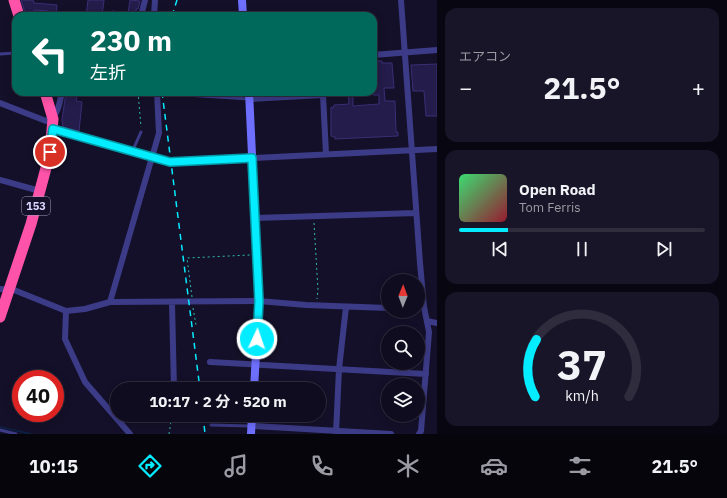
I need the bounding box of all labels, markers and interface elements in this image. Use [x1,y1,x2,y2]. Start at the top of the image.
text: 230 m [90,22,172,59]
icon: left [24,28,76,80]
text: エアコン [459,48,511,65]
text: 左折 [90,61,126,84]
text: 21.5° [543,68,621,107]
text: − [459,73,472,102]
text: + [692,73,705,102]
pin [33,135,67,169]
icon: arrive [39,141,61,163]
text: Open Road [519,180,596,199]
road number: 153 [22,197,50,215]
text: Tom Ferris [519,199,581,216]
icon: previous [489,238,511,260]
icon: pause [571,238,593,260]
icon: next [653,238,675,260]
north arrow [381,274,425,318]
map controls [381,274,425,422]
position arrow [236,318,278,360]
button: search [381,326,425,370]
text: 37 [557,337,607,391]
speed limit sign: 40 [12,370,64,422]
button: layers [381,378,425,422]
text: km/h [565,386,599,405]
text: 10:17 · 2 分 · 520 m [149,392,287,411]
icon: directions [136,452,164,480]
icon: music [222,452,250,480]
icon: phone [308,452,336,480]
icon: climate [394,452,422,480]
icon: car [480,452,508,480]
icon: filters [566,452,594,480]
text: 10:15 [29,455,78,478]
text: 21.5° [652,455,698,478]

